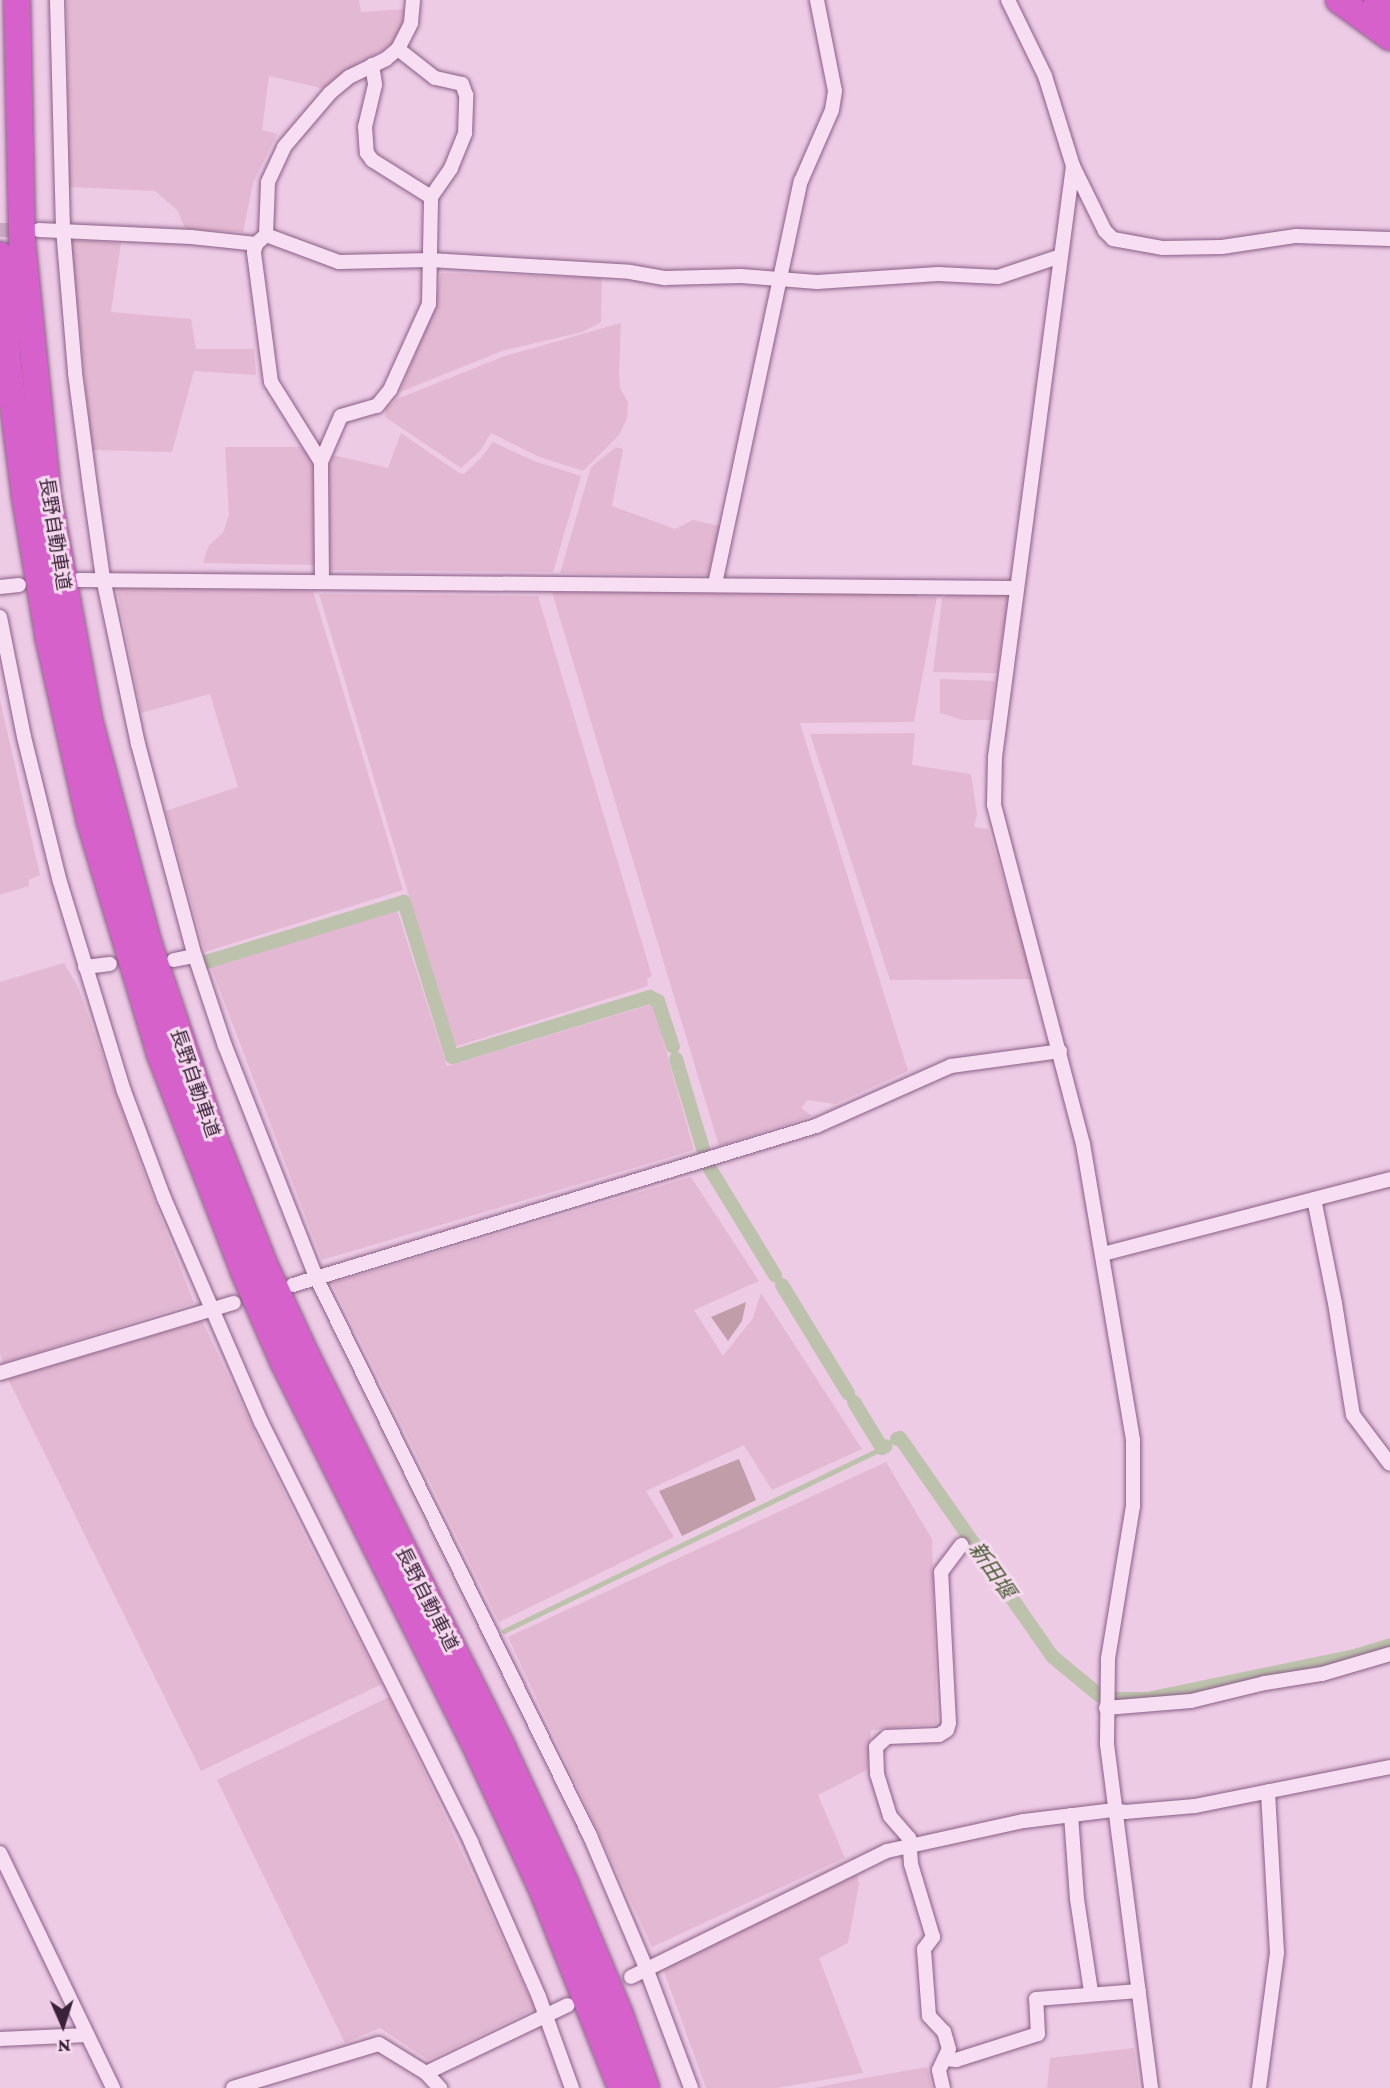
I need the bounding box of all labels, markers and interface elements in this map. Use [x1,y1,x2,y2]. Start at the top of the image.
street label: 長野自動車道 [35,476,75,592]
street label: 長野自動車道 [166,1025,224,1141]
water label: 新田堰 [964,1537,1020,1603]
street label: 長野自動車道 [391,1543,463,1655]
north arrow [28,1990,98,2060]
text: N [57,2036,71,2057]

